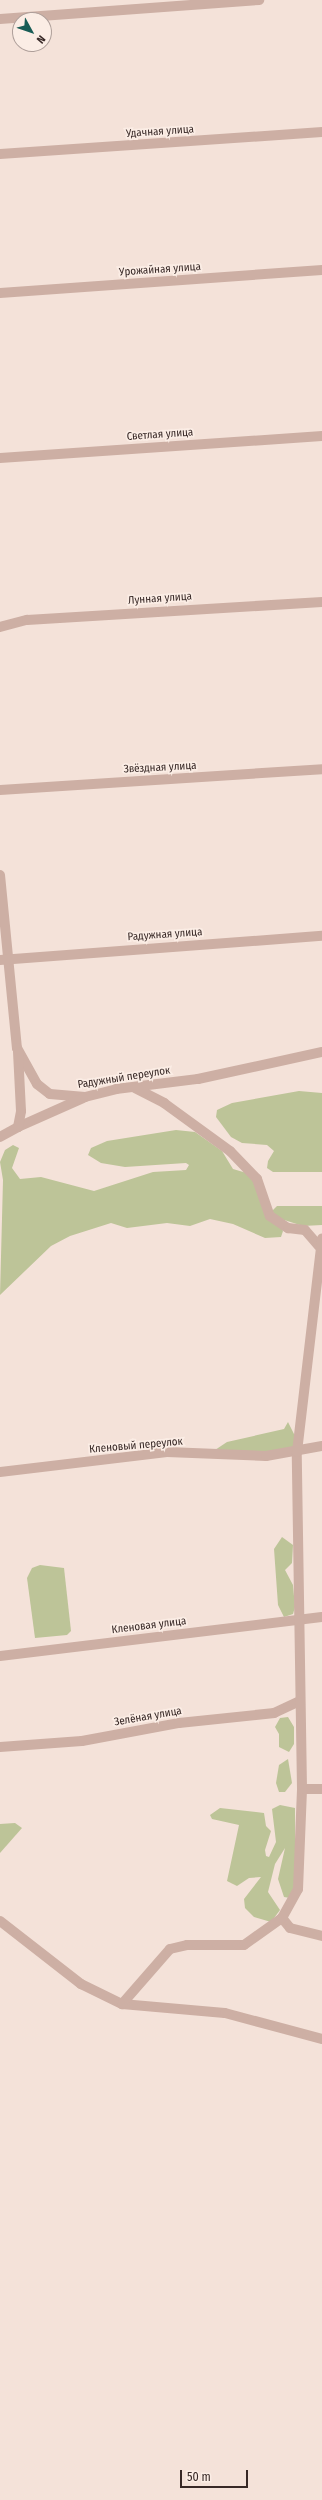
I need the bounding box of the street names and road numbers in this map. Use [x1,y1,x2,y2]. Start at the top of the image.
street label: Удачная улица [126,123,194,141]
street label: Урожайная улица [119,261,201,279]
street label: Светлая улица [126,426,194,444]
street label: Лунная улица [128,590,192,608]
street label: Звёздная улица [123,759,197,777]
street label: Радужная улица [127,926,203,944]
street label: Радужный переулок [77,1064,171,1092]
street label: Кленовый переулок [89,1435,183,1457]
street label: Кленовая улица [111,1615,187,1637]
street label: Зелёная улица [113,1705,183,1729]

